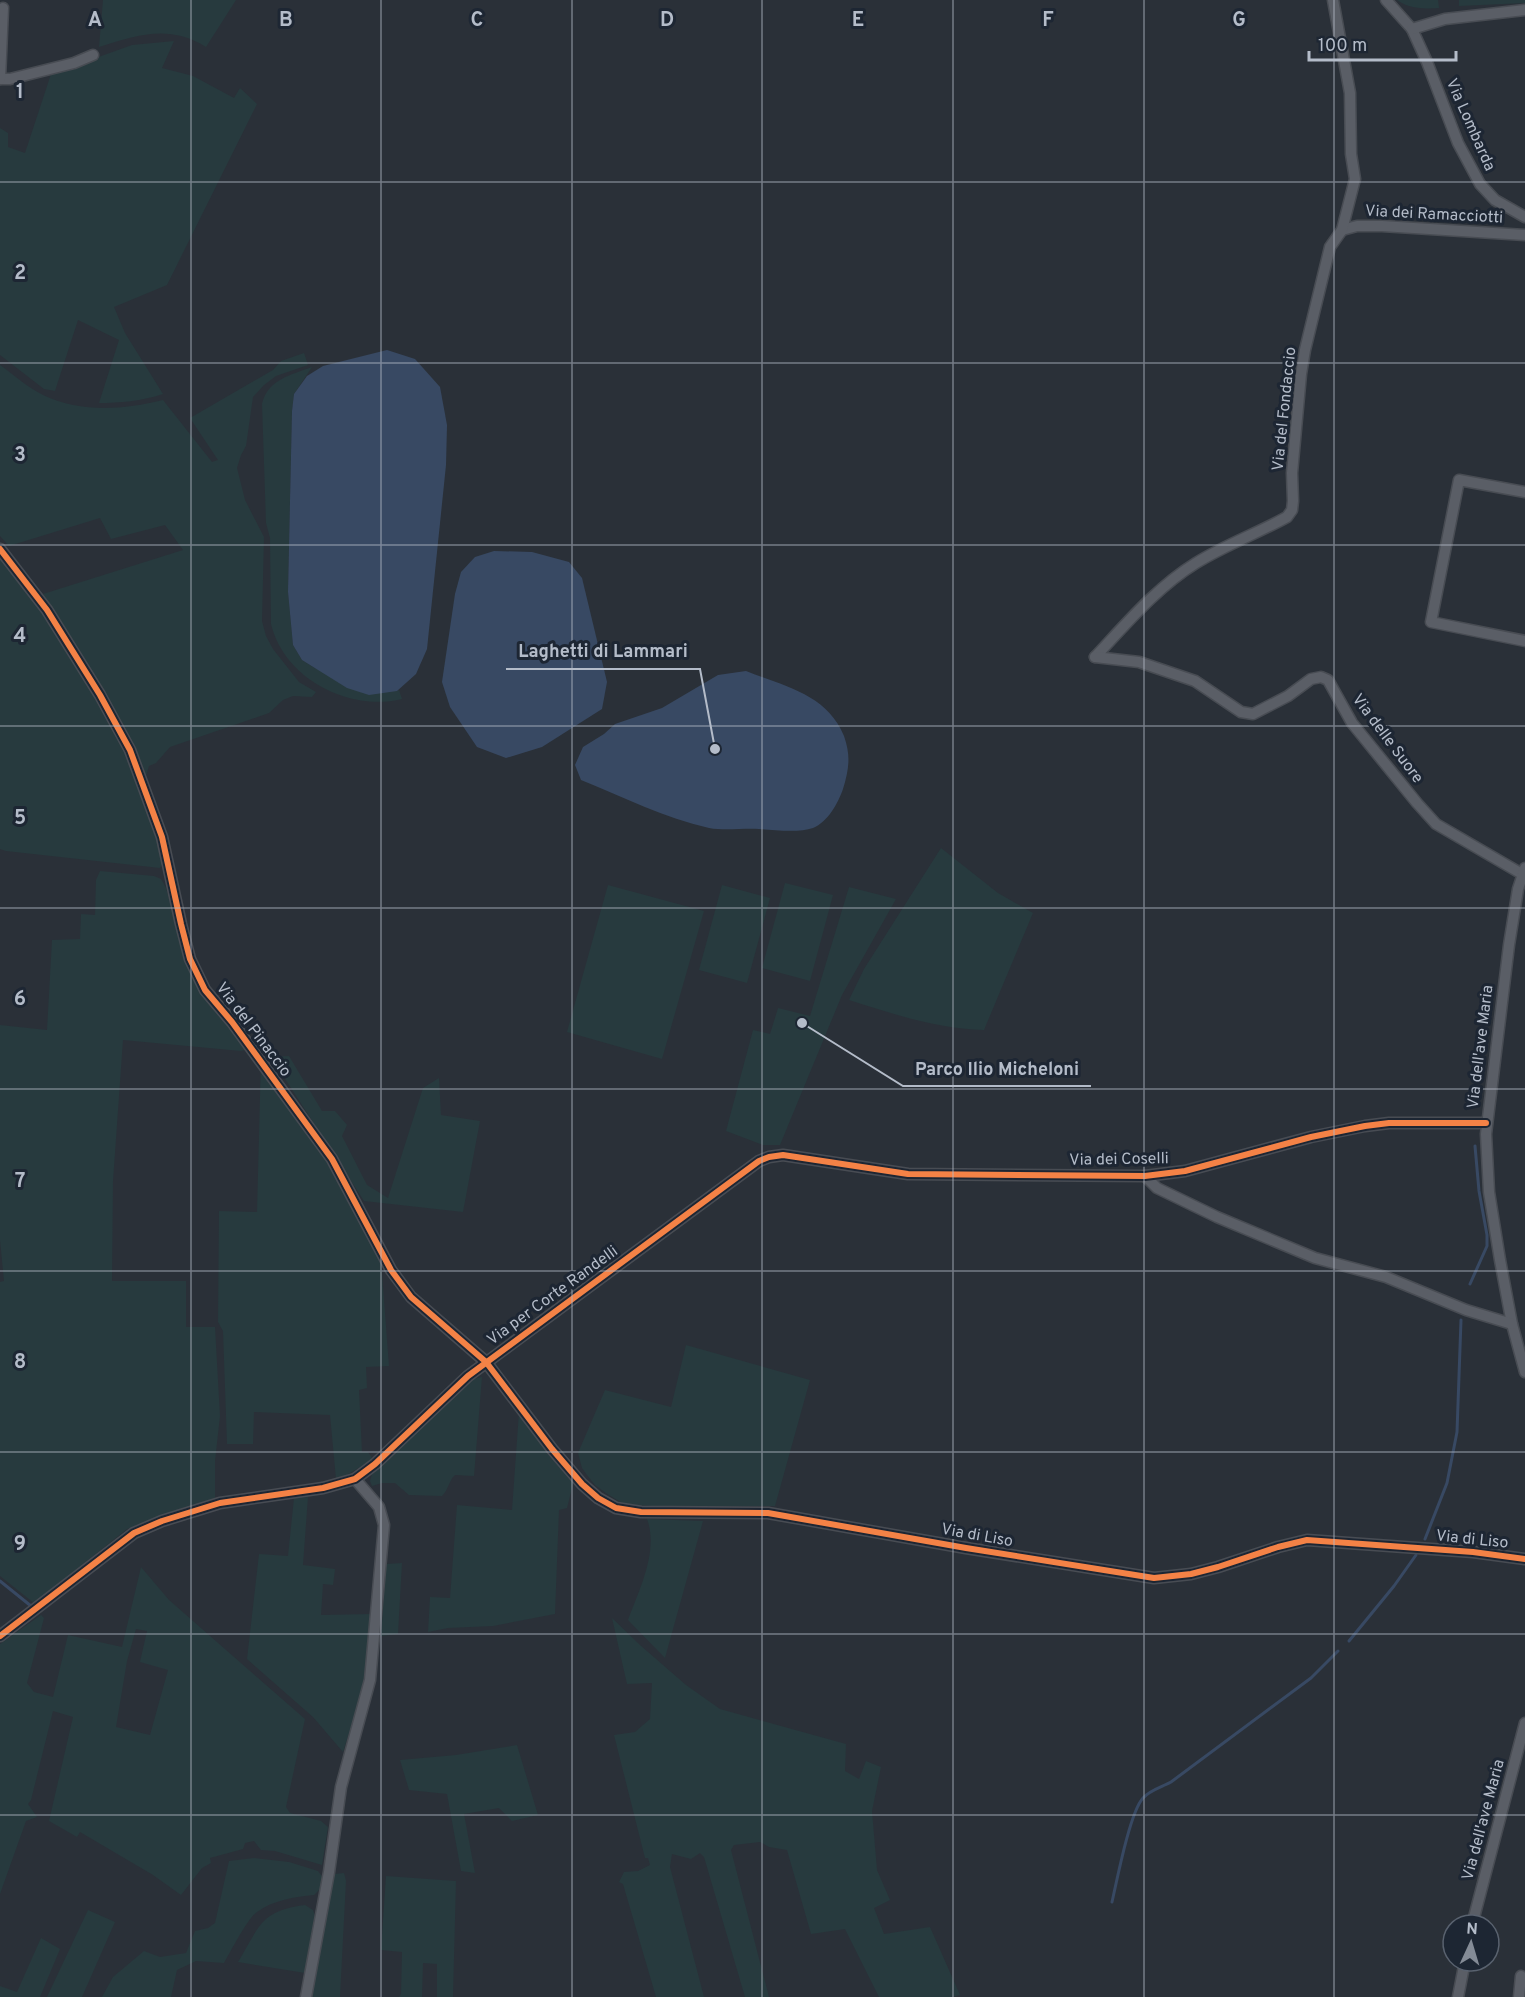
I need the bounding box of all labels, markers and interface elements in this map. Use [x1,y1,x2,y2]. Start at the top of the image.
text: A [88,8,102,34]
text: B [279,8,293,34]
text: C [471,8,483,34]
text: D [660,8,674,34]
text: E [852,8,864,34]
text: F [1042,8,1054,34]
text: G [1232,8,1246,34]
scale bar [1309,24,1456,62]
text: 100 m [1318,35,1367,58]
street label: Via Lombarda [1441,76,1499,174]
text: 1 [16,80,24,106]
street label: Via dei Ramacciotti [1365,201,1503,229]
text: 2 [14,261,26,287]
street label: Via del Fondaccio [1269,346,1301,472]
text: 3 [14,443,26,469]
text: 4 [14,624,26,650]
callout: Laghetti di Lammari [506,633,700,669]
text: Laghetti di Lammari [518,641,688,664]
street label: Via delle Suore [1347,690,1427,788]
text: 5 [14,806,26,832]
street label: Via del Pinaccio [211,979,295,1081]
street label: Via dell'ave Maria [1463,984,1499,1110]
text: 6 [14,987,26,1013]
callout: Parco Ilio Micheloni [903,1050,1091,1086]
text: Parco Ilio Micheloni [915,1059,1079,1082]
street label: Via dei Coselli [1069,1149,1169,1171]
text: 7 [15,1169,25,1195]
street label: Via per Corte Randelli [484,1242,622,1350]
text: 8 [14,1350,26,1376]
street label: Via di Liso [939,1520,1015,1552]
street label: Via di Liso [1435,1526,1509,1554]
text: 9 [14,1532,26,1558]
street label: Via dell'ave Maria [1458,1757,1510,1883]
north arrow [1441,1913,1501,1973]
text: N [1465,1920,1478,1940]

